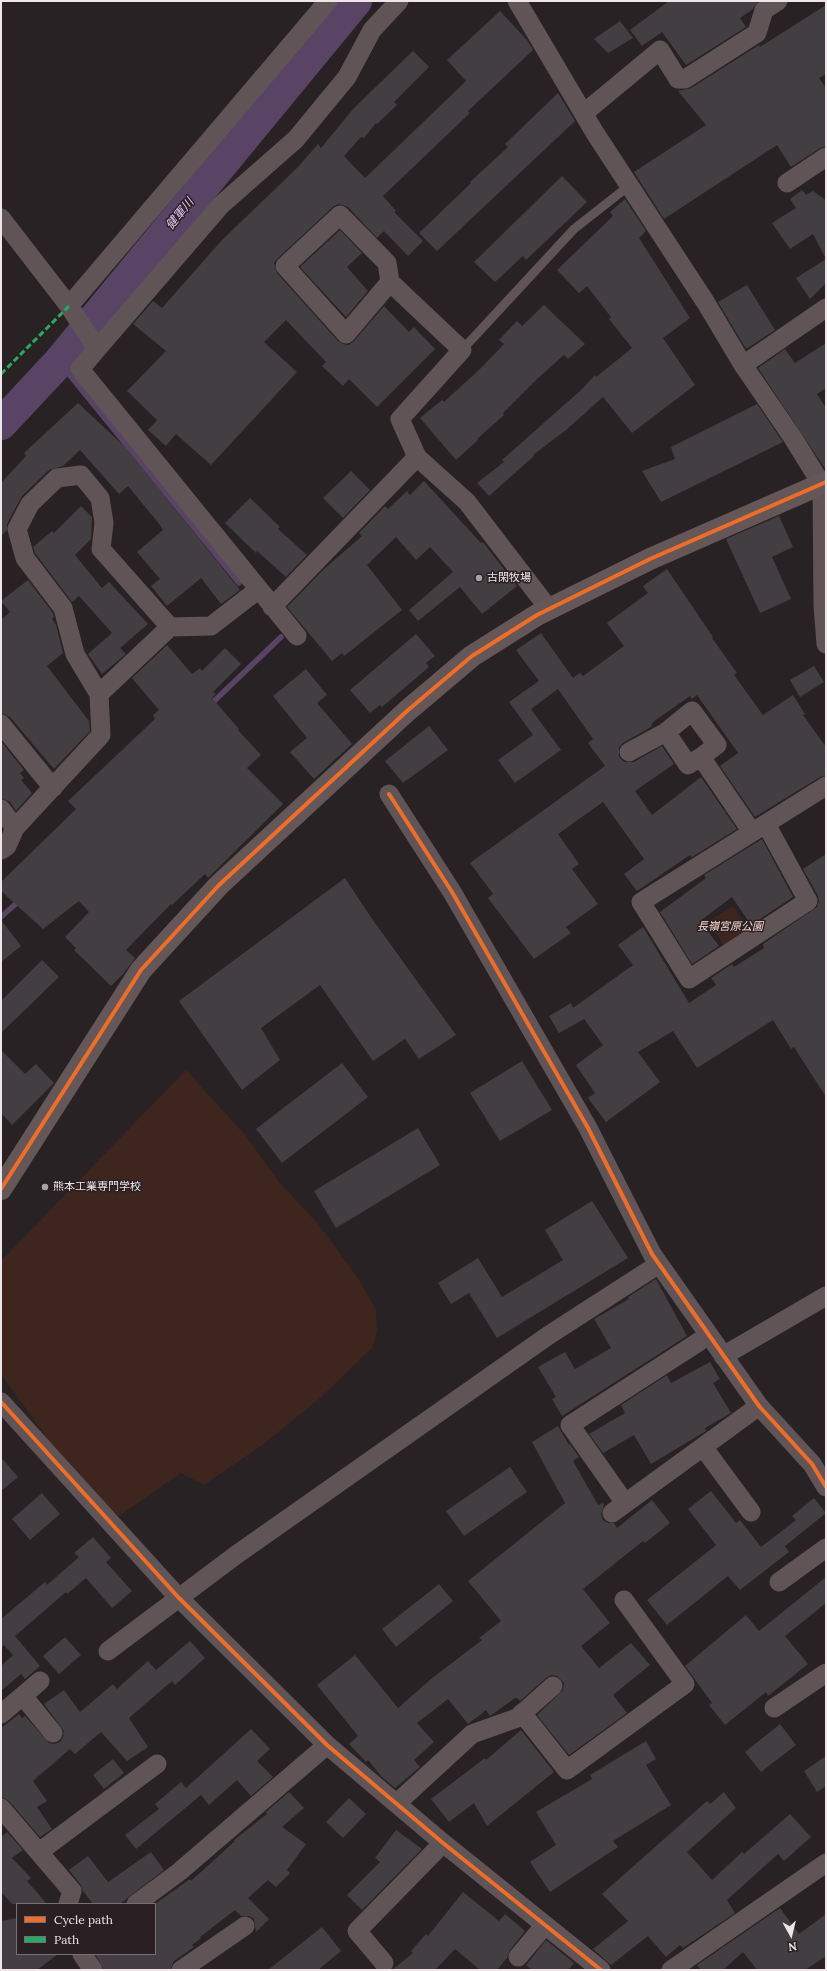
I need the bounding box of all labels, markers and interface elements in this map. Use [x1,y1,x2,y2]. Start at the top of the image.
water label: 健軍川 [163,195,197,233]
place label: 古閑牧場 [487,571,531,585]
marker: 古閑牧場 [474,573,484,583]
park label: 長嶺宮原公園 [697,920,763,934]
place label: 熊本工業専門学校 [53,1180,141,1194]
marker: 熊本工業専門学校 [40,1182,50,1192]
legend [16,1903,156,1955]
text: Cycle path [54,1912,113,1927]
north arrow [771,1915,811,1955]
text: Path [54,1932,79,1947]
text: N [787,1939,798,1954]

